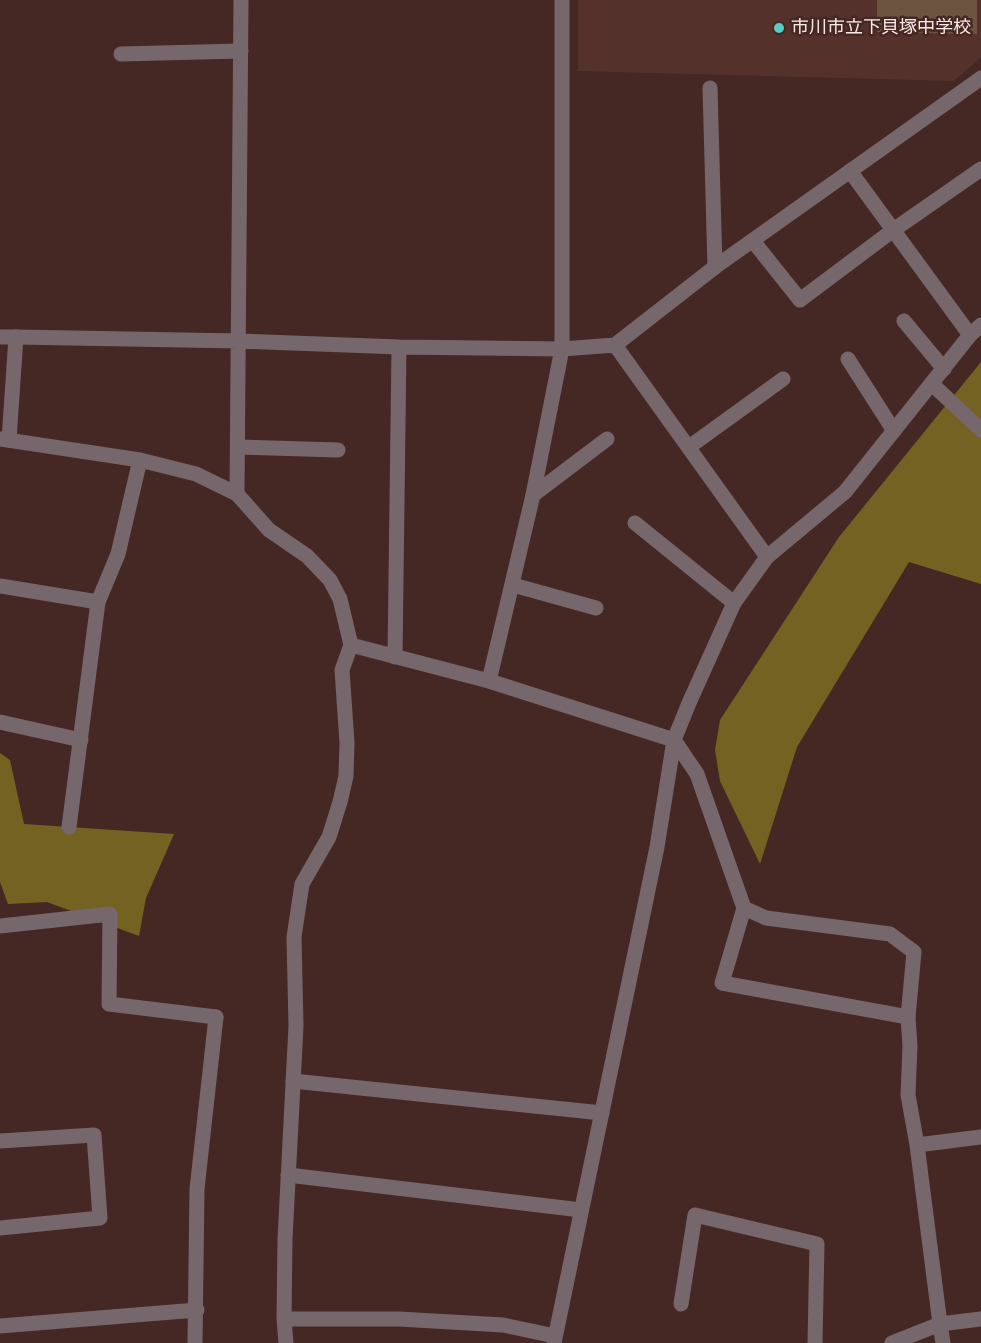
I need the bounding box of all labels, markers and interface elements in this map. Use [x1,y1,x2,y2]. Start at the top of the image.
place label: 市川市立下貝塚中学校 [791,17,971,39]
marker: 市川市立下貝塚中学校 [772,21,786,35]

